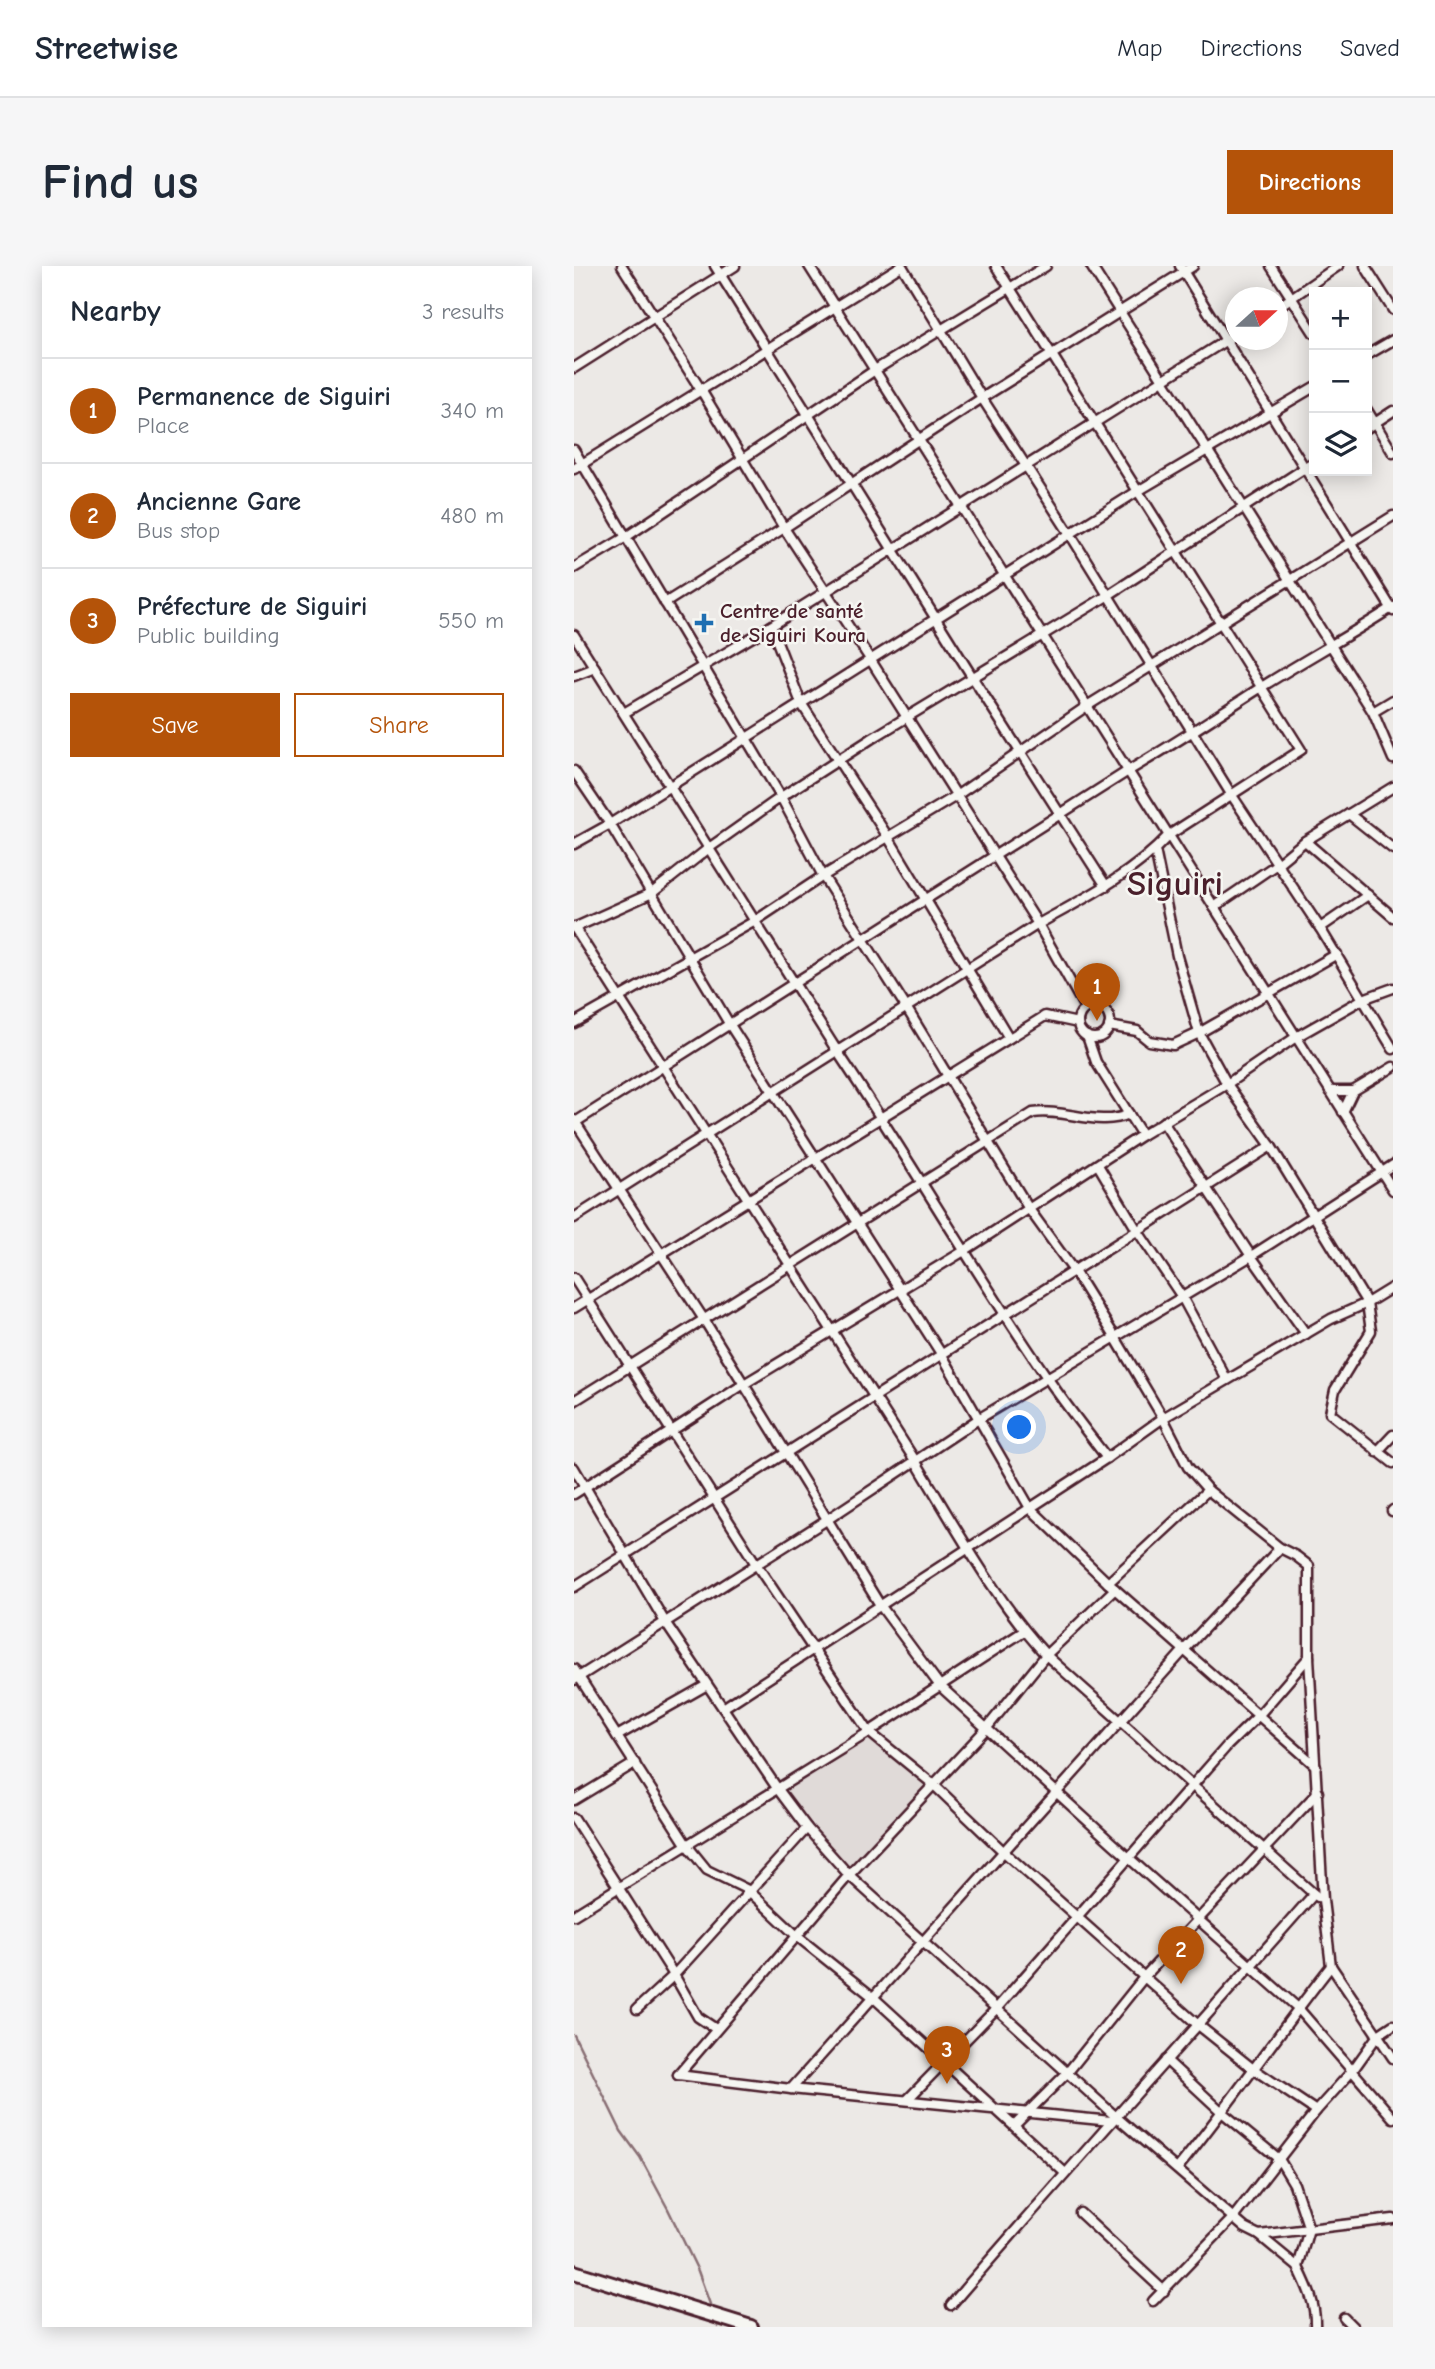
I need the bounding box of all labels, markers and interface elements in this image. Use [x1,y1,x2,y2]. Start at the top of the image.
text: Streetwise [35,29,178,67]
text: Map [1117,34,1163,62]
text: Directions [1201,34,1302,62]
text: Saved [1340,34,1400,62]
button: Directions [1227,150,1393,214]
text: Find us [42,154,198,210]
north arrow [1225,287,1288,350]
map controls [1309,287,1372,476]
button: + [1309,287,1372,350]
text: Nearby [70,294,161,329]
text: 3 results [422,298,504,325]
button: − [1309,350,1372,413]
text: Permanence de Siguiri [137,382,391,412]
text: 1 [88,397,98,424]
text: 340 m [441,397,504,424]
text: Place [137,412,189,439]
button: layers [1309,413,1372,476]
text: Ancienne Gare [137,487,301,517]
text: 2 [87,502,99,529]
text: 480 m [440,502,504,529]
text: Bus stop [137,517,220,544]
text: Préfecture de Siguiri [137,592,367,622]
place label: Centre de santé de Siguiri Koura [720,599,866,647]
text: 3 [87,607,99,634]
text: 550 m [438,607,504,634]
marker: Centre de santé de Siguiri Koura [694,613,714,633]
text: Public building [137,622,280,649]
button: Save [70,693,280,757]
button: Share [294,693,504,757]
district label: Siguiri [1127,863,1223,904]
pin: 1 [1074,963,1120,1021]
your location [1002,1410,1036,1444]
pin: 2 [1158,1926,1204,1984]
pin: 3 [924,2026,970,2084]

